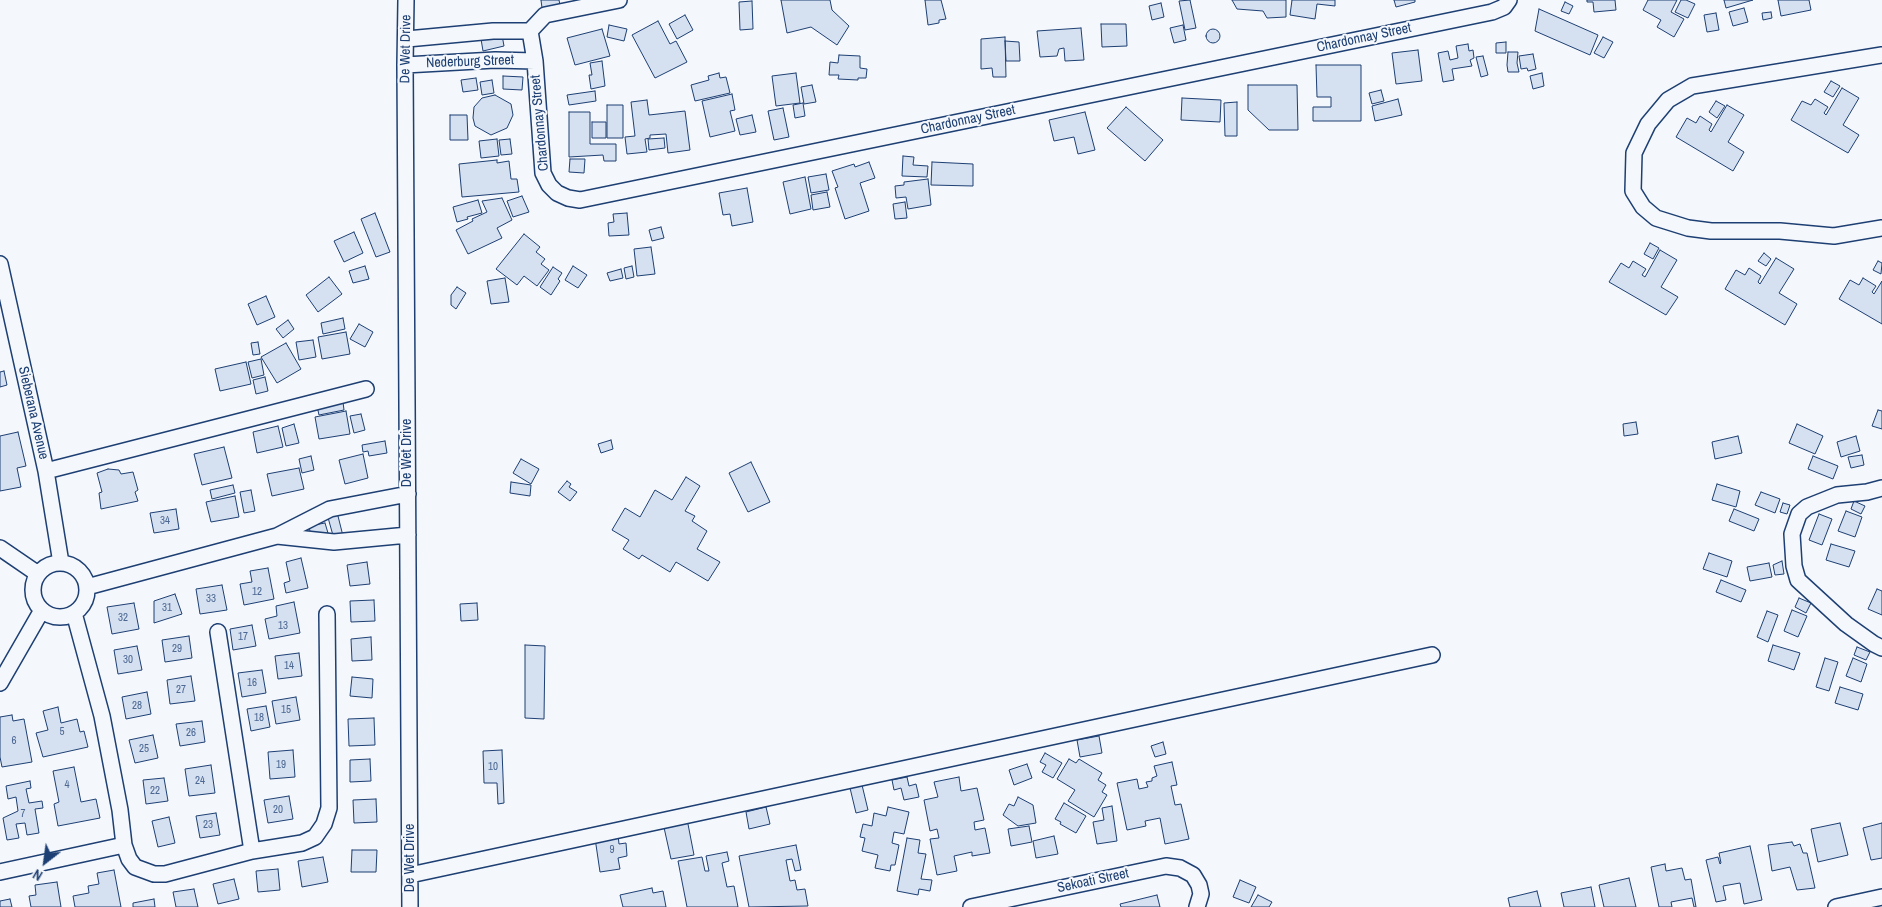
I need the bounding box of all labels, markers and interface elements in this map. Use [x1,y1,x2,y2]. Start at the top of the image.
street label: De Wet Drive [397,15,415,83]
street label: Chardonnay Street [1315,20,1413,56]
street label: Nederburg Street [426,52,514,72]
street label: Chardonnay Street [527,74,553,172]
street label: Chardonnay Street [919,102,1017,138]
street label: Sieberana Avenue [14,365,52,461]
street label: De Wet Drive [399,419,415,487]
house number: 34 [160,514,170,528]
house number: 12 [252,585,262,599]
house number: 33 [206,592,216,606]
house number: 31 [162,601,172,615]
house number: 32 [118,611,128,625]
house number: 13 [278,619,288,633]
house number: 17 [238,630,248,644]
house number: 29 [172,642,182,656]
house number: 30 [123,653,133,667]
house number: 14 [284,659,294,673]
house number: 16 [247,676,257,690]
house number: 27 [176,683,186,697]
house number: 28 [132,699,142,713]
house number: 15 [281,703,291,717]
house number: 18 [254,711,264,725]
house number: 5 [59,725,65,739]
house number: 26 [186,726,196,740]
house number: 6 [11,734,17,748]
house number: 25 [139,742,149,756]
house number: 19 [276,758,286,772]
house number: 10 [488,760,498,774]
house number: 24 [195,774,205,788]
house number: 4 [64,778,70,792]
house number: 22 [150,784,160,798]
house number: 20 [273,803,283,817]
house number: 7 [20,807,26,821]
house number: 23 [203,818,213,832]
street label: De Wet Drive [402,824,418,892]
north arrow [20,837,70,887]
house number: 9 [609,843,615,857]
text: N [29,865,46,885]
street label: Sekoati Street [1056,865,1130,897]

